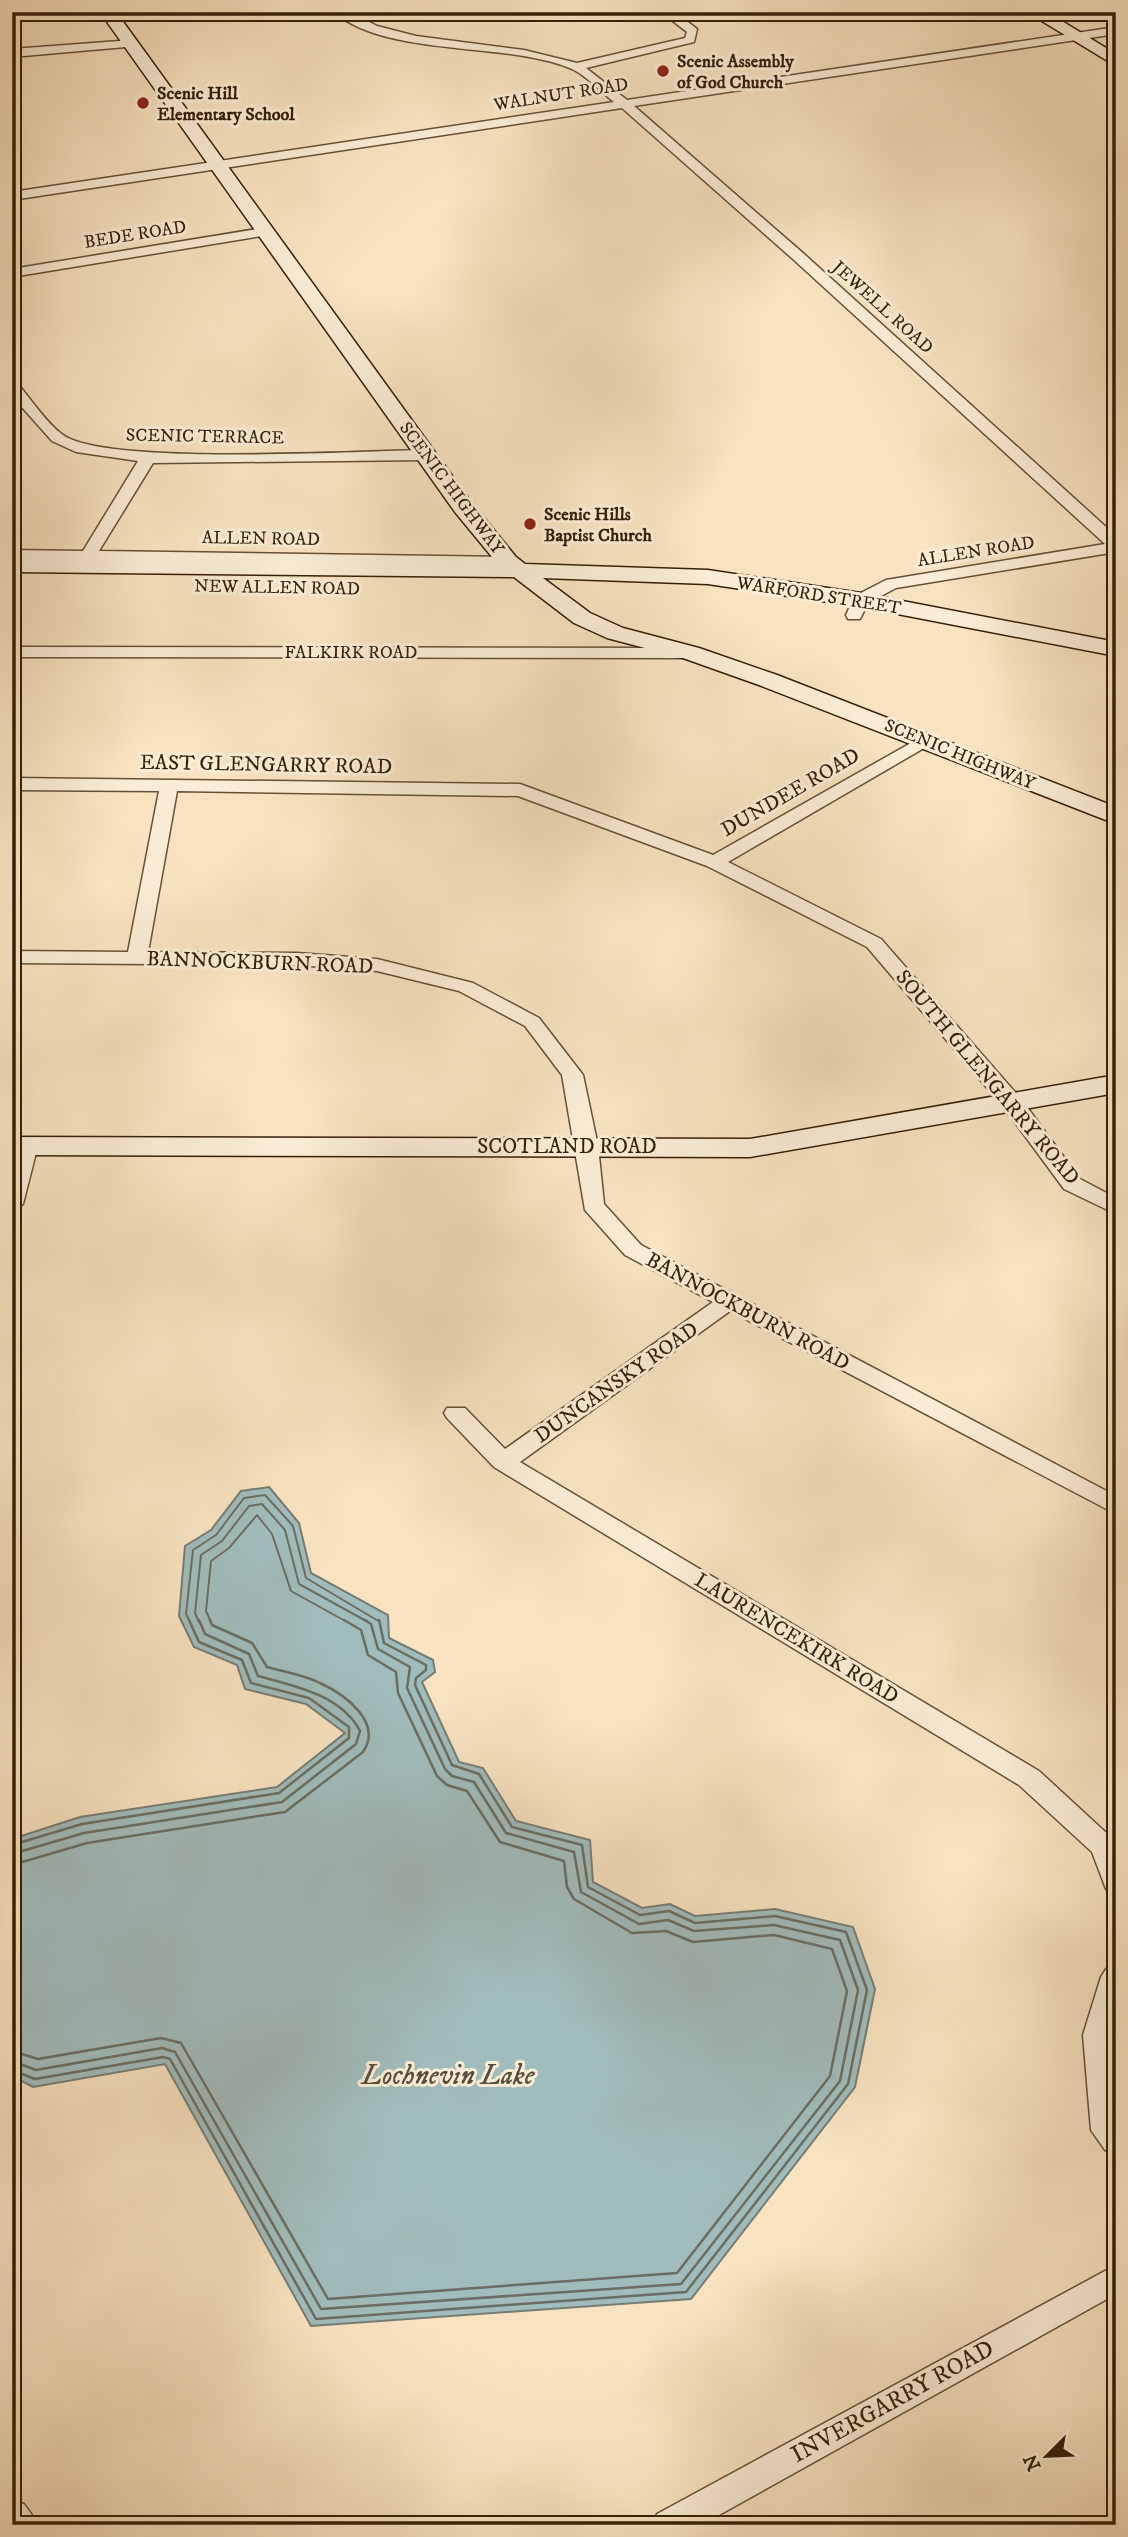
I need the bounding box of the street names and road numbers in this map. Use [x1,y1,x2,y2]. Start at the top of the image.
street label: WALNUT ROAD [491,73,630,117]
street label: BEDE ROAD [82,216,188,254]
street label: JEWELL ROAD [826,255,937,359]
street label: SCENIC HIGHWAY [394,418,509,560]
street label: SCENIC TERRACE [126,425,285,449]
street label: ALLEN ROAD [202,527,320,551]
street label: ALLEN ROAD [916,532,1036,572]
street label: WARFORD STREET [734,572,903,620]
street label: NEW ALLEN ROAD [194,576,360,600]
street label: FALKIRK ROAD [285,642,417,664]
street label: SCENIC HIGHWAY [881,715,1039,795]
street label: DUNDEE ROAD [716,743,865,843]
street label: EAST GLENGARRY ROAD [140,750,392,780]
street label: BANNOCKBURN ROAD [146,946,374,980]
street label: SOUTH GLENGARRY ROAD [890,965,1085,1190]
street label: SCOTLAND ROAD [477,1134,657,1160]
street label: BANNOCKBURN ROAD [641,1247,854,1377]
street label: DUNCANSKY ROAD [530,1316,704,1449]
street label: LAURENCEKIRK ROAD [690,1568,903,1710]
street label: INVERGARRY ROAD [786,2334,999,2470]

